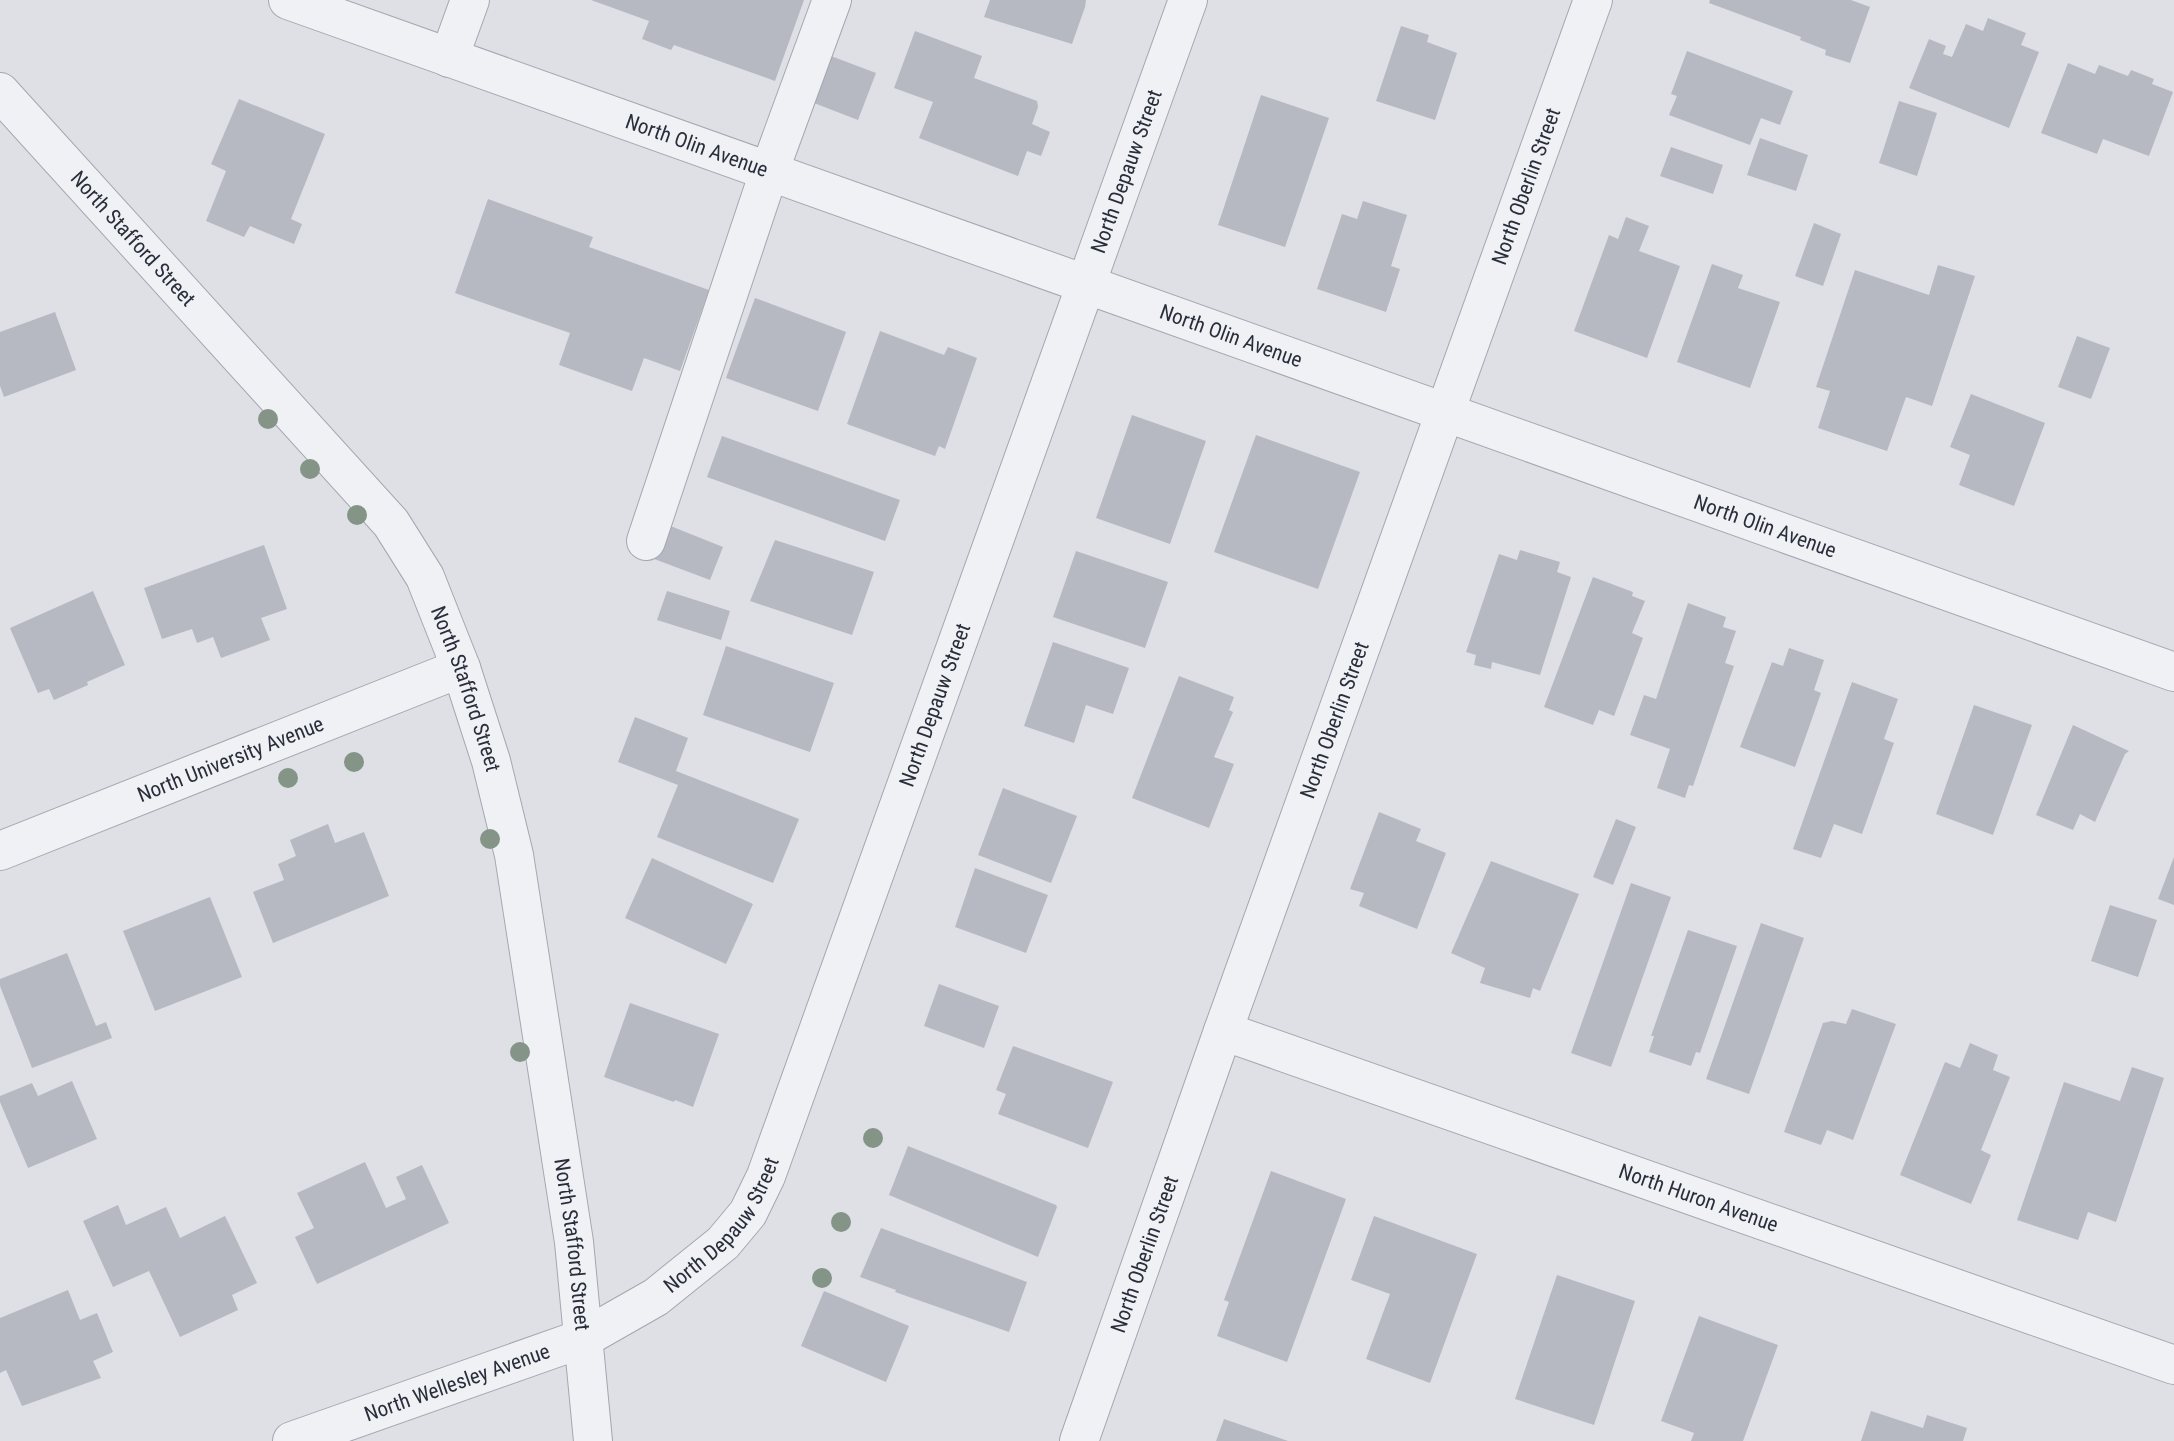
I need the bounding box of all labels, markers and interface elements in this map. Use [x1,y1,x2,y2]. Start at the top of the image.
street label: North Depauw Street [1086,87,1167,256]
street label: North Oberlin Street [1487,105,1565,268]
street label: North Olin Avenue [622,109,771,182]
street label: North Stafford Street [66,166,200,311]
street label: North Olin Avenue [1157,300,1305,372]
street label: North Olin Avenue [1691,490,1840,563]
street label: North Stafford Street [426,603,505,774]
street label: North Depauw Street [895,620,975,790]
street label: North Oberlin Street [1295,638,1374,802]
street label: North University Avenue [134,712,327,807]
street label: North Depauw Street [659,1154,784,1298]
street label: North Stafford Street [549,1157,594,1332]
street label: North Huron Avenue [1616,1159,1781,1237]
street label: North Oberlin Street [1106,1172,1183,1336]
street label: North Wellesley Avenue [361,1339,553,1427]

